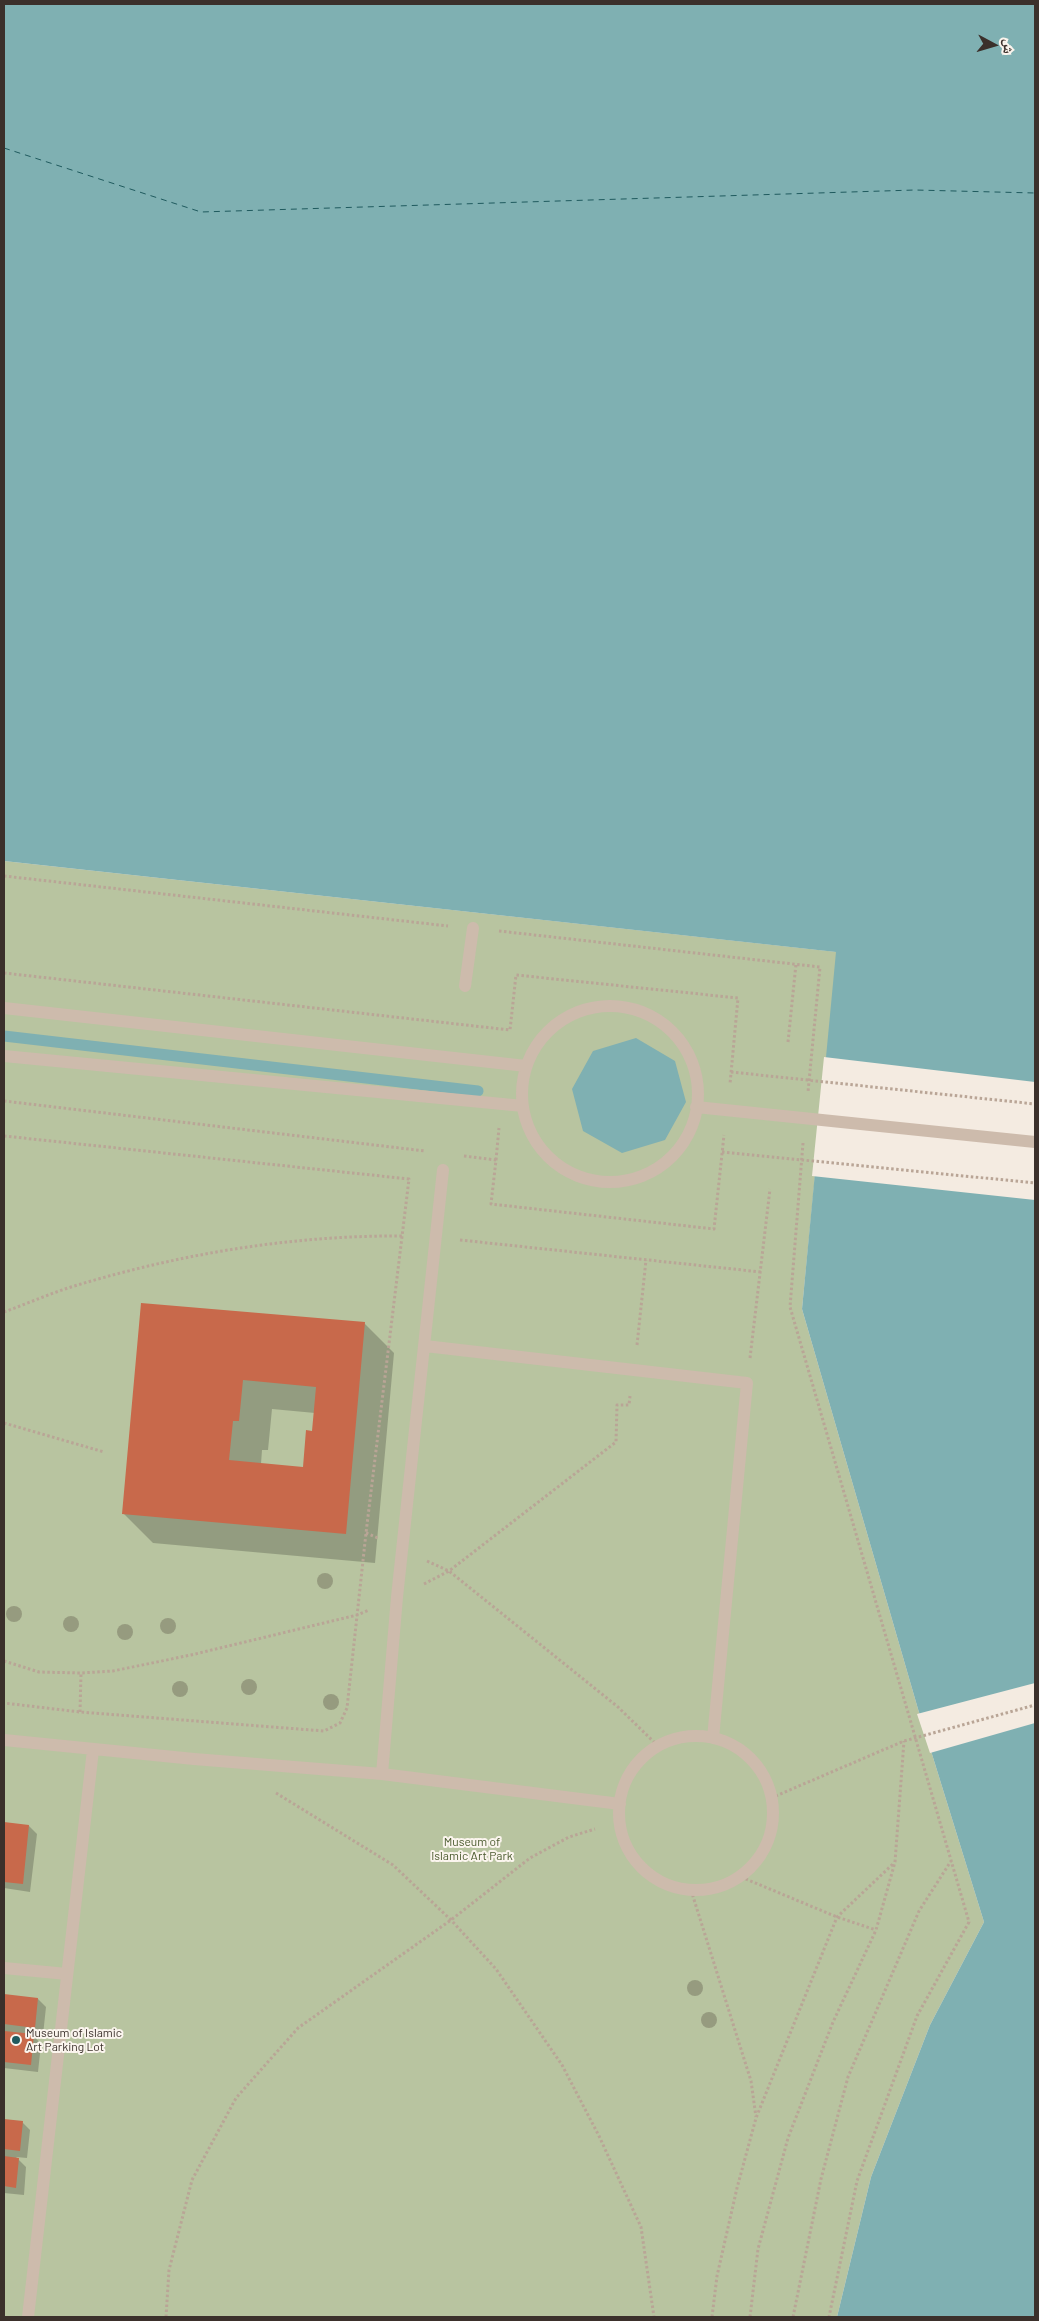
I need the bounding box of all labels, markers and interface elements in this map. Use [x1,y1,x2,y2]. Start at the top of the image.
north arrow [969,20,1019,70]
text: ش [1000,38,1019,55]
park label: Museum of Islamic Art Park [431,1835,513,1863]
place label: Museum of Islamic Art Parking Lot [26,2026,122,2054]
marker: Museum of Islamic Art Parking Lot [10,2034,22,2046]

